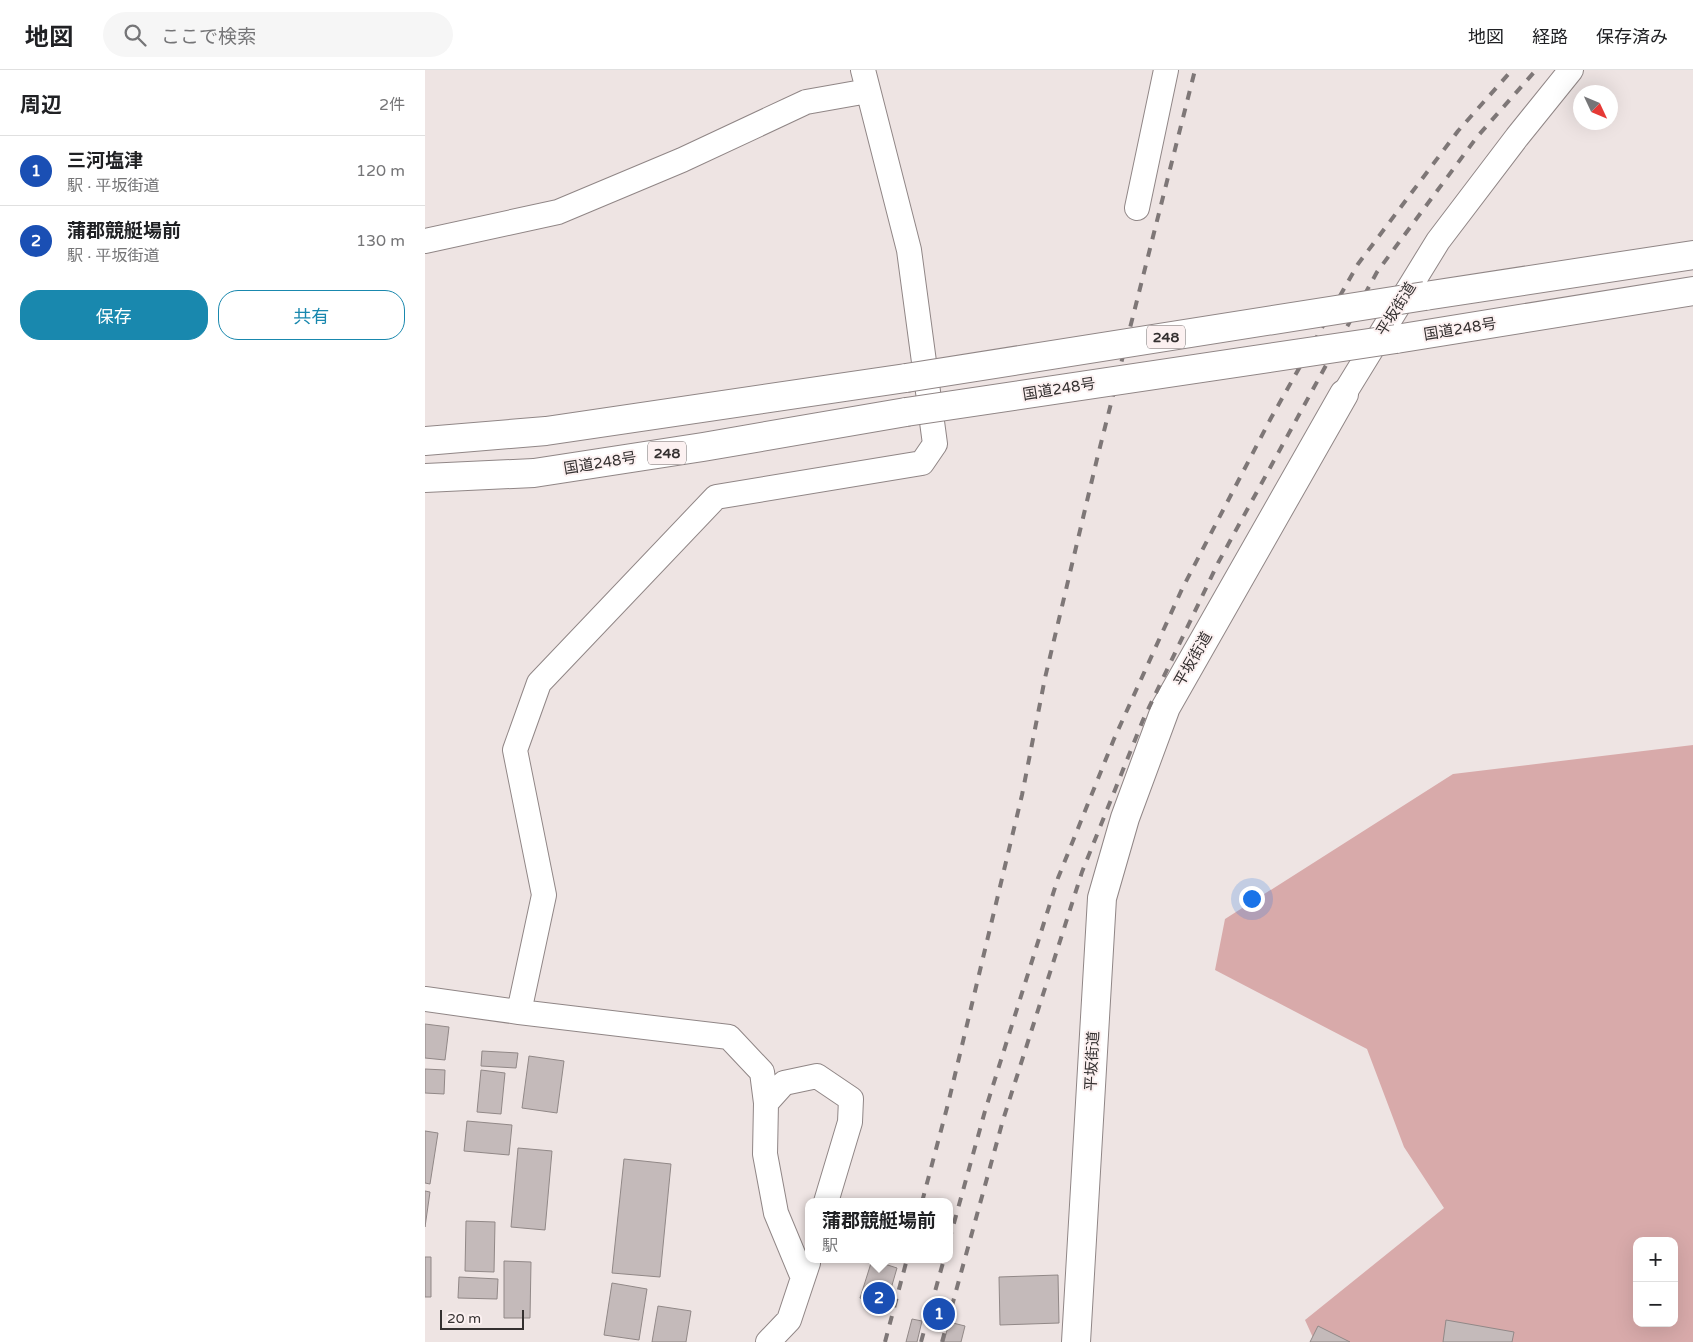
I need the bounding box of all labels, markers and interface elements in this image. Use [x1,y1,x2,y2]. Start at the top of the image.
search box [103,12,453,57]
icon: search [121,21,149,49]
text: 地図 [25,23,73,52]
text: ここで検索 [161,26,256,48]
text: 地図 [1468,26,1504,48]
text: 経路 [1532,26,1568,48]
text: 保存済み [1596,26,1668,48]
north arrow [1573,85,1618,130]
text: 周辺 [20,93,62,118]
text: 2件 [379,95,405,115]
text: 三河塩津 [67,150,143,172]
text: 1 [31,161,41,181]
text: 120 m [356,161,405,181]
text: 駅 · 平坂街道 [67,176,159,196]
text: 蒲郡競艇場前 [67,220,181,242]
text: 2 [31,231,41,251]
text: 130 m [356,231,405,251]
text: 駅 · 平坂街道 [67,246,159,266]
street label: 平坂街道 [1372,279,1420,339]
button: 保存 [20,290,208,340]
button: 共有 [218,290,405,340]
street label: 国道248号 [1422,314,1498,344]
road number: 248 [1147,326,1185,348]
street label: 国道248号 [1021,374,1097,404]
road number: 248 [648,442,686,464]
street label: 国道248号 [562,448,638,478]
street label: 平坂街道 [1170,629,1216,689]
your location [1239,886,1265,912]
street label: 平坂街道 [1081,1031,1103,1091]
popup [805,1198,953,1263]
text: 蒲郡競艇場前 [822,1210,936,1232]
text: 駅 [822,1236,838,1256]
map controls [1633,1237,1678,1327]
button: + [1633,1237,1678,1282]
pin: 2 [863,1279,895,1317]
button: − [1633,1282,1678,1327]
pin: 1 [923,1295,955,1333]
scale bar [440,1307,524,1330]
text: 20 m [447,1310,481,1327]

